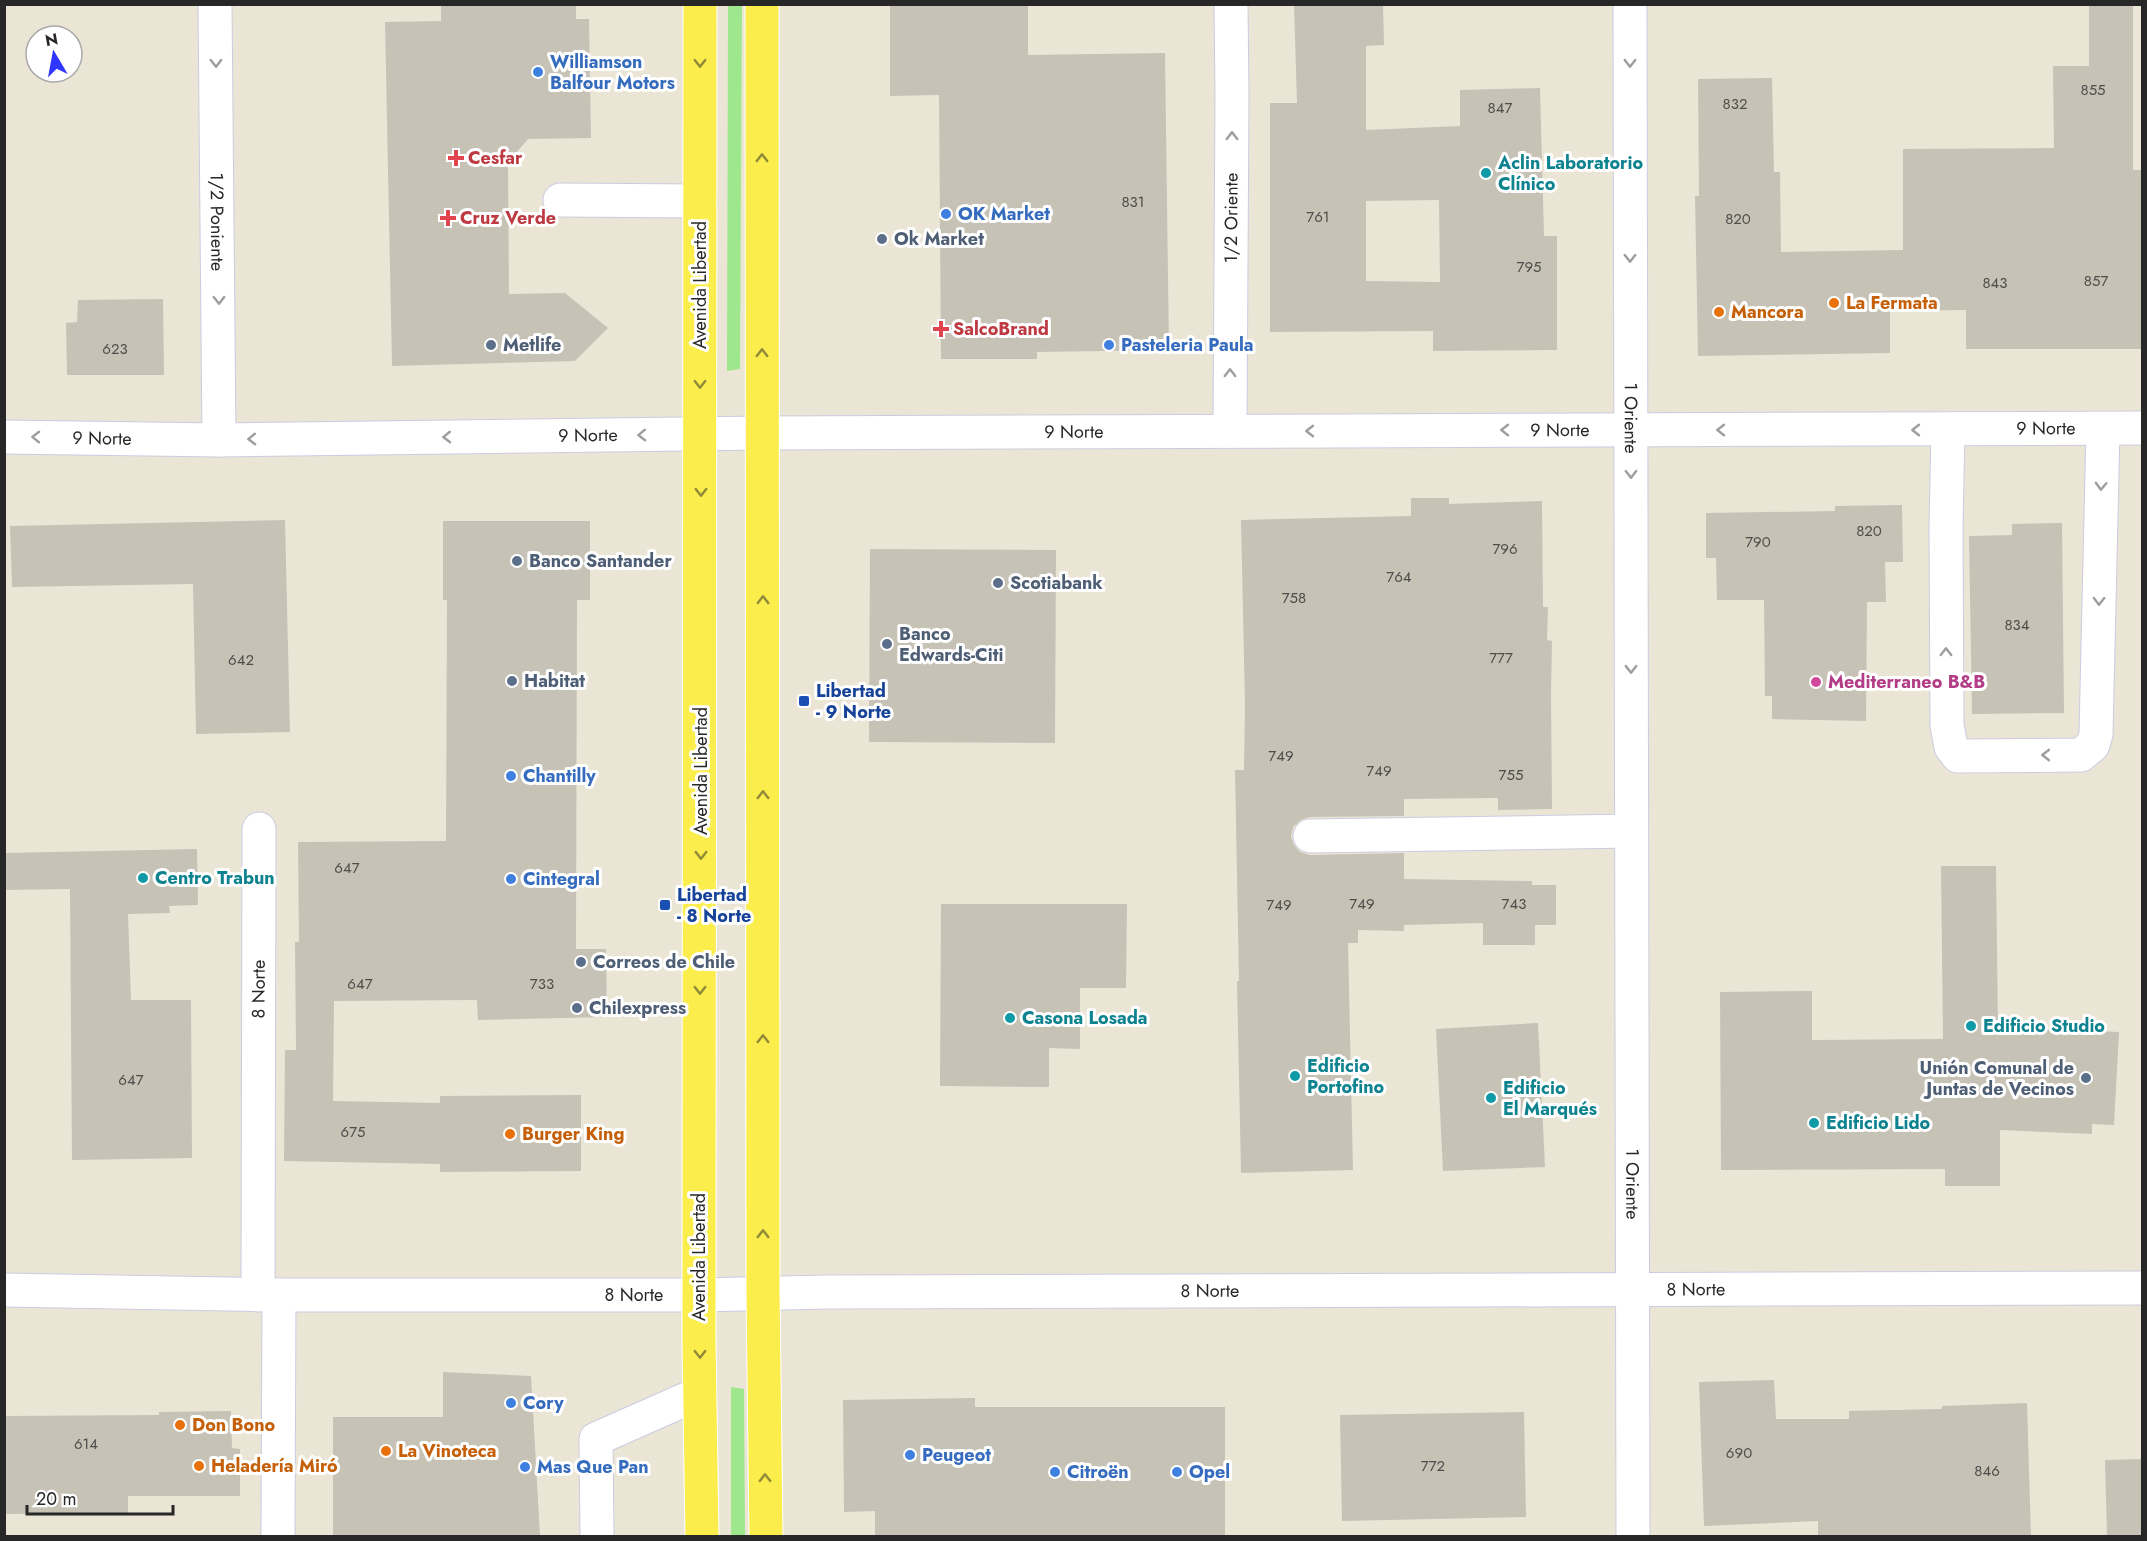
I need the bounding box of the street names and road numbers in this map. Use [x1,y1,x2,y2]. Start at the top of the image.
street label: 1/2 Poniente [204,173,230,271]
street label: 1/2 Oriente [1218,173,1245,263]
street label: Avenida Libertad [687,221,713,349]
street label: 1 Oriente [1618,382,1644,454]
street label: 9 Norte [2016,415,2076,441]
street label: 9 Norte [1530,417,1590,443]
street label: 9 Norte [1044,419,1104,445]
street label: 9 Norte [558,422,618,449]
street label: 9 Norte [72,425,132,452]
street label: Avenida Libertad [688,707,714,835]
street label: 8 Norte [246,960,272,1018]
street label: 1 Oriente [1619,1148,1645,1220]
street label: Avenida Libertad [686,1193,712,1321]
street label: 8 Norte [1666,1276,1725,1302]
street label: 8 Norte [1180,1278,1239,1304]
street label: 8 Norte [605,1282,663,1308]

